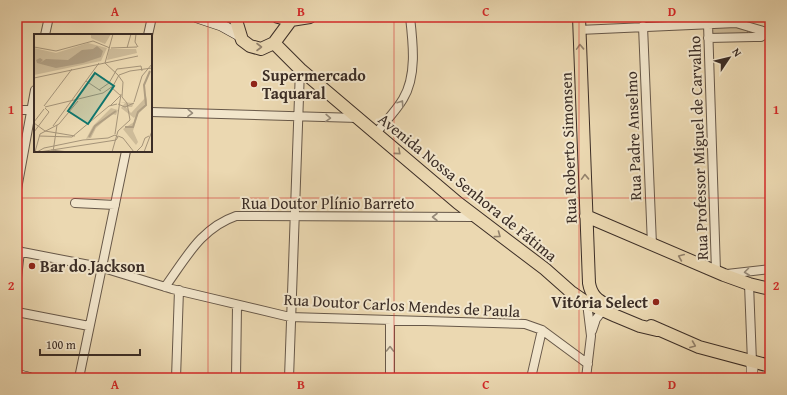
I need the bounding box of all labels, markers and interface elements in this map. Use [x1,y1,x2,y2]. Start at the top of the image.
text: A [111,2,120,21]
text: B [297,2,305,21]
text: C [482,2,490,21]
text: D [668,2,676,21]
inset map [34,34,152,152]
street label: Rua Professor Miguel de Carvalho [682,35,714,261]
north arrow [709,38,749,78]
one-way arrow [256,43,262,51]
one-way arrow [576,44,584,50]
text: N [729,45,746,60]
place label: Supermercado Taquaral [262,63,366,105]
street label: Rua Padre Anselmo [619,71,647,201]
street label: Rua Roberto Simonsen [553,72,583,224]
marker: Supermercado Taquaral [249,79,259,89]
text: 1 [8,100,14,119]
one-way arrow [396,100,403,107]
text: 1 [773,100,779,119]
street label: Avenida Nossa Senhora de Fátima [373,107,563,267]
one-way arrow [187,109,193,117]
one-way arrow [325,113,331,122]
one-way arrow [393,147,401,155]
one-way arrow [581,174,589,180]
street label: Rua Doutor Plínio Barreto [241,191,415,215]
one-way arrow [432,213,438,221]
one-way arrow [494,230,501,237]
one-way arrow [677,253,684,261]
place label: Bar do Jackson [40,254,146,278]
marker: Bar do Jackson [27,261,37,271]
one-way arrow [744,267,750,276]
text: 2 [8,276,15,295]
text: 2 [773,276,780,295]
street label: Rua Doutor Carlos Mendes de Paula [283,287,521,323]
place label: Vitória Select [551,290,648,314]
marker: Vitória Select [651,297,661,307]
scale bar [40,331,140,357]
text: 100 m [46,336,76,353]
one-way arrow [690,340,697,348]
one-way arrow [386,346,394,352]
text: A [111,375,120,394]
text: B [297,375,305,394]
text: C [482,375,490,394]
text: D [668,375,676,394]

